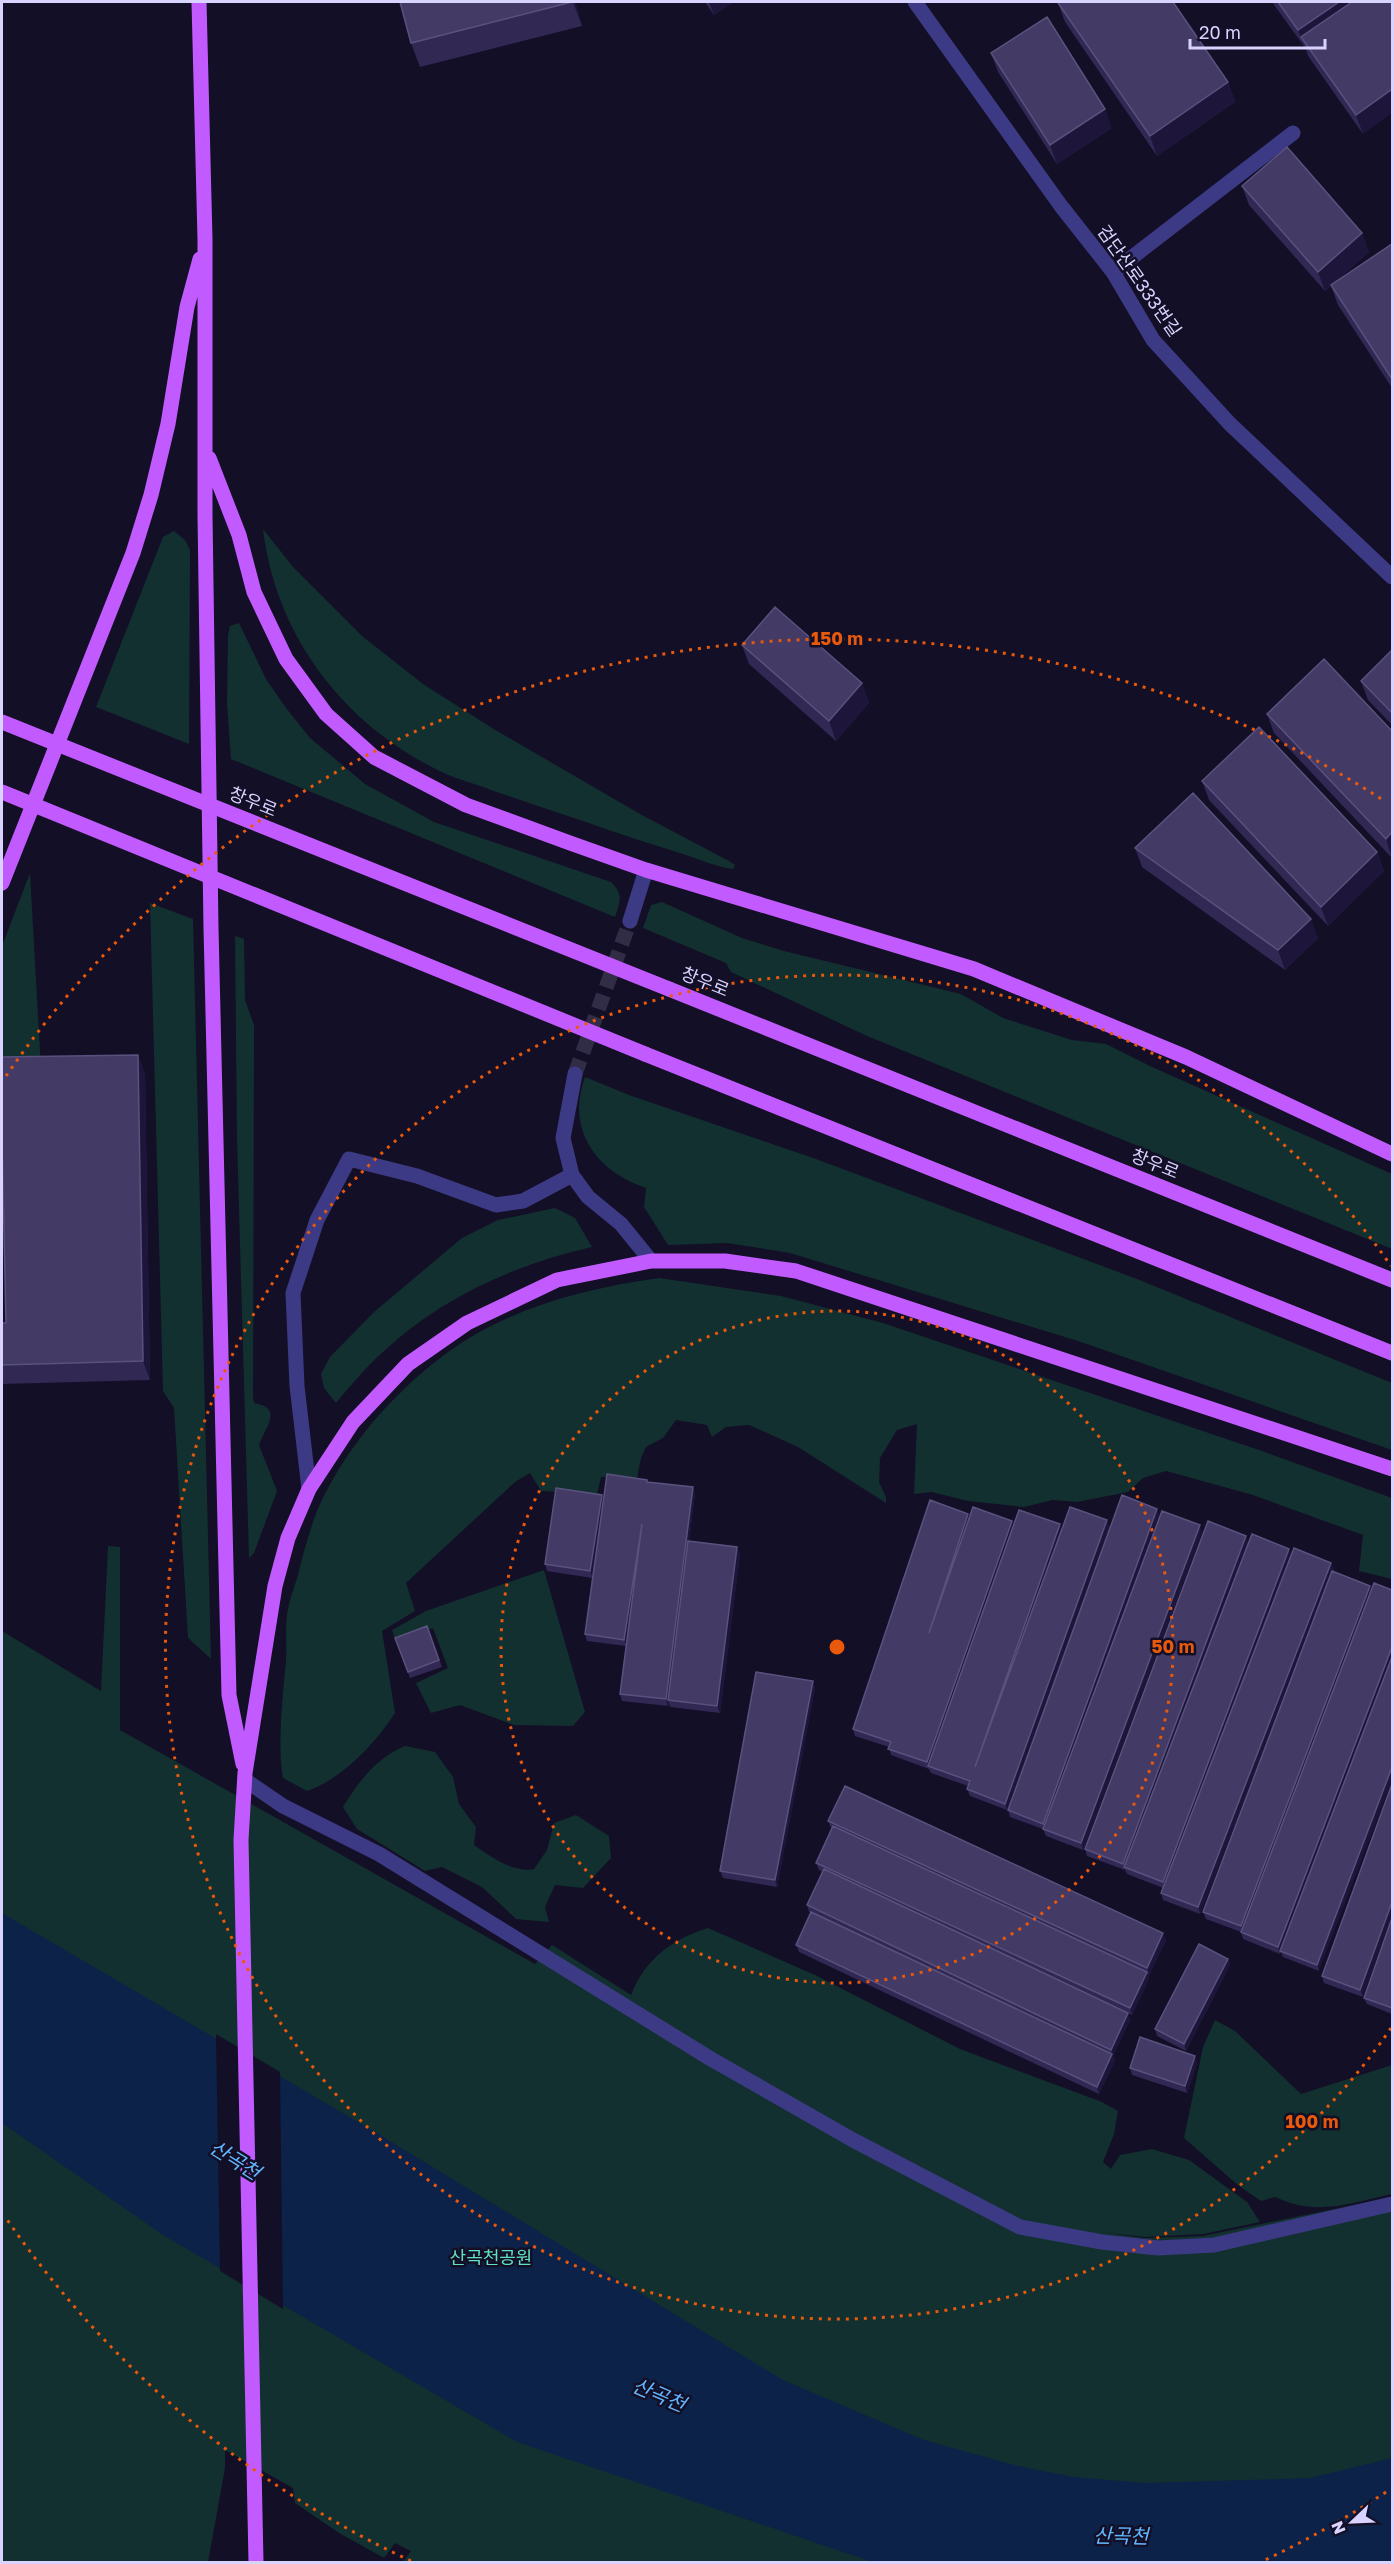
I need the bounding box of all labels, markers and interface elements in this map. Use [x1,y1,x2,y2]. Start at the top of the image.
scale bar [1190,12,1325,50]
text: 20 m [1199,21,1241,43]
street label: 검단산로333번길 [1093,220,1186,340]
text: 150 m [811,627,863,649]
street label: 창우로 [226,782,281,821]
street label: 창우로 [678,962,733,1001]
street label: 창우로 [1128,1144,1183,1183]
text: 50 m [1152,1635,1194,1657]
centre of rings [827,1637,847,1657]
text: 100 m [1286,2110,1338,2132]
water label: 산곡천 [206,2134,267,2185]
park label: 산곡천공원 [450,2246,532,2268]
water label: 산곡천 [629,2372,692,2417]
north arrow [1322,2492,1382,2552]
text: N [1327,2518,1350,2537]
water label: 산곡천 [1093,2523,1151,2548]

